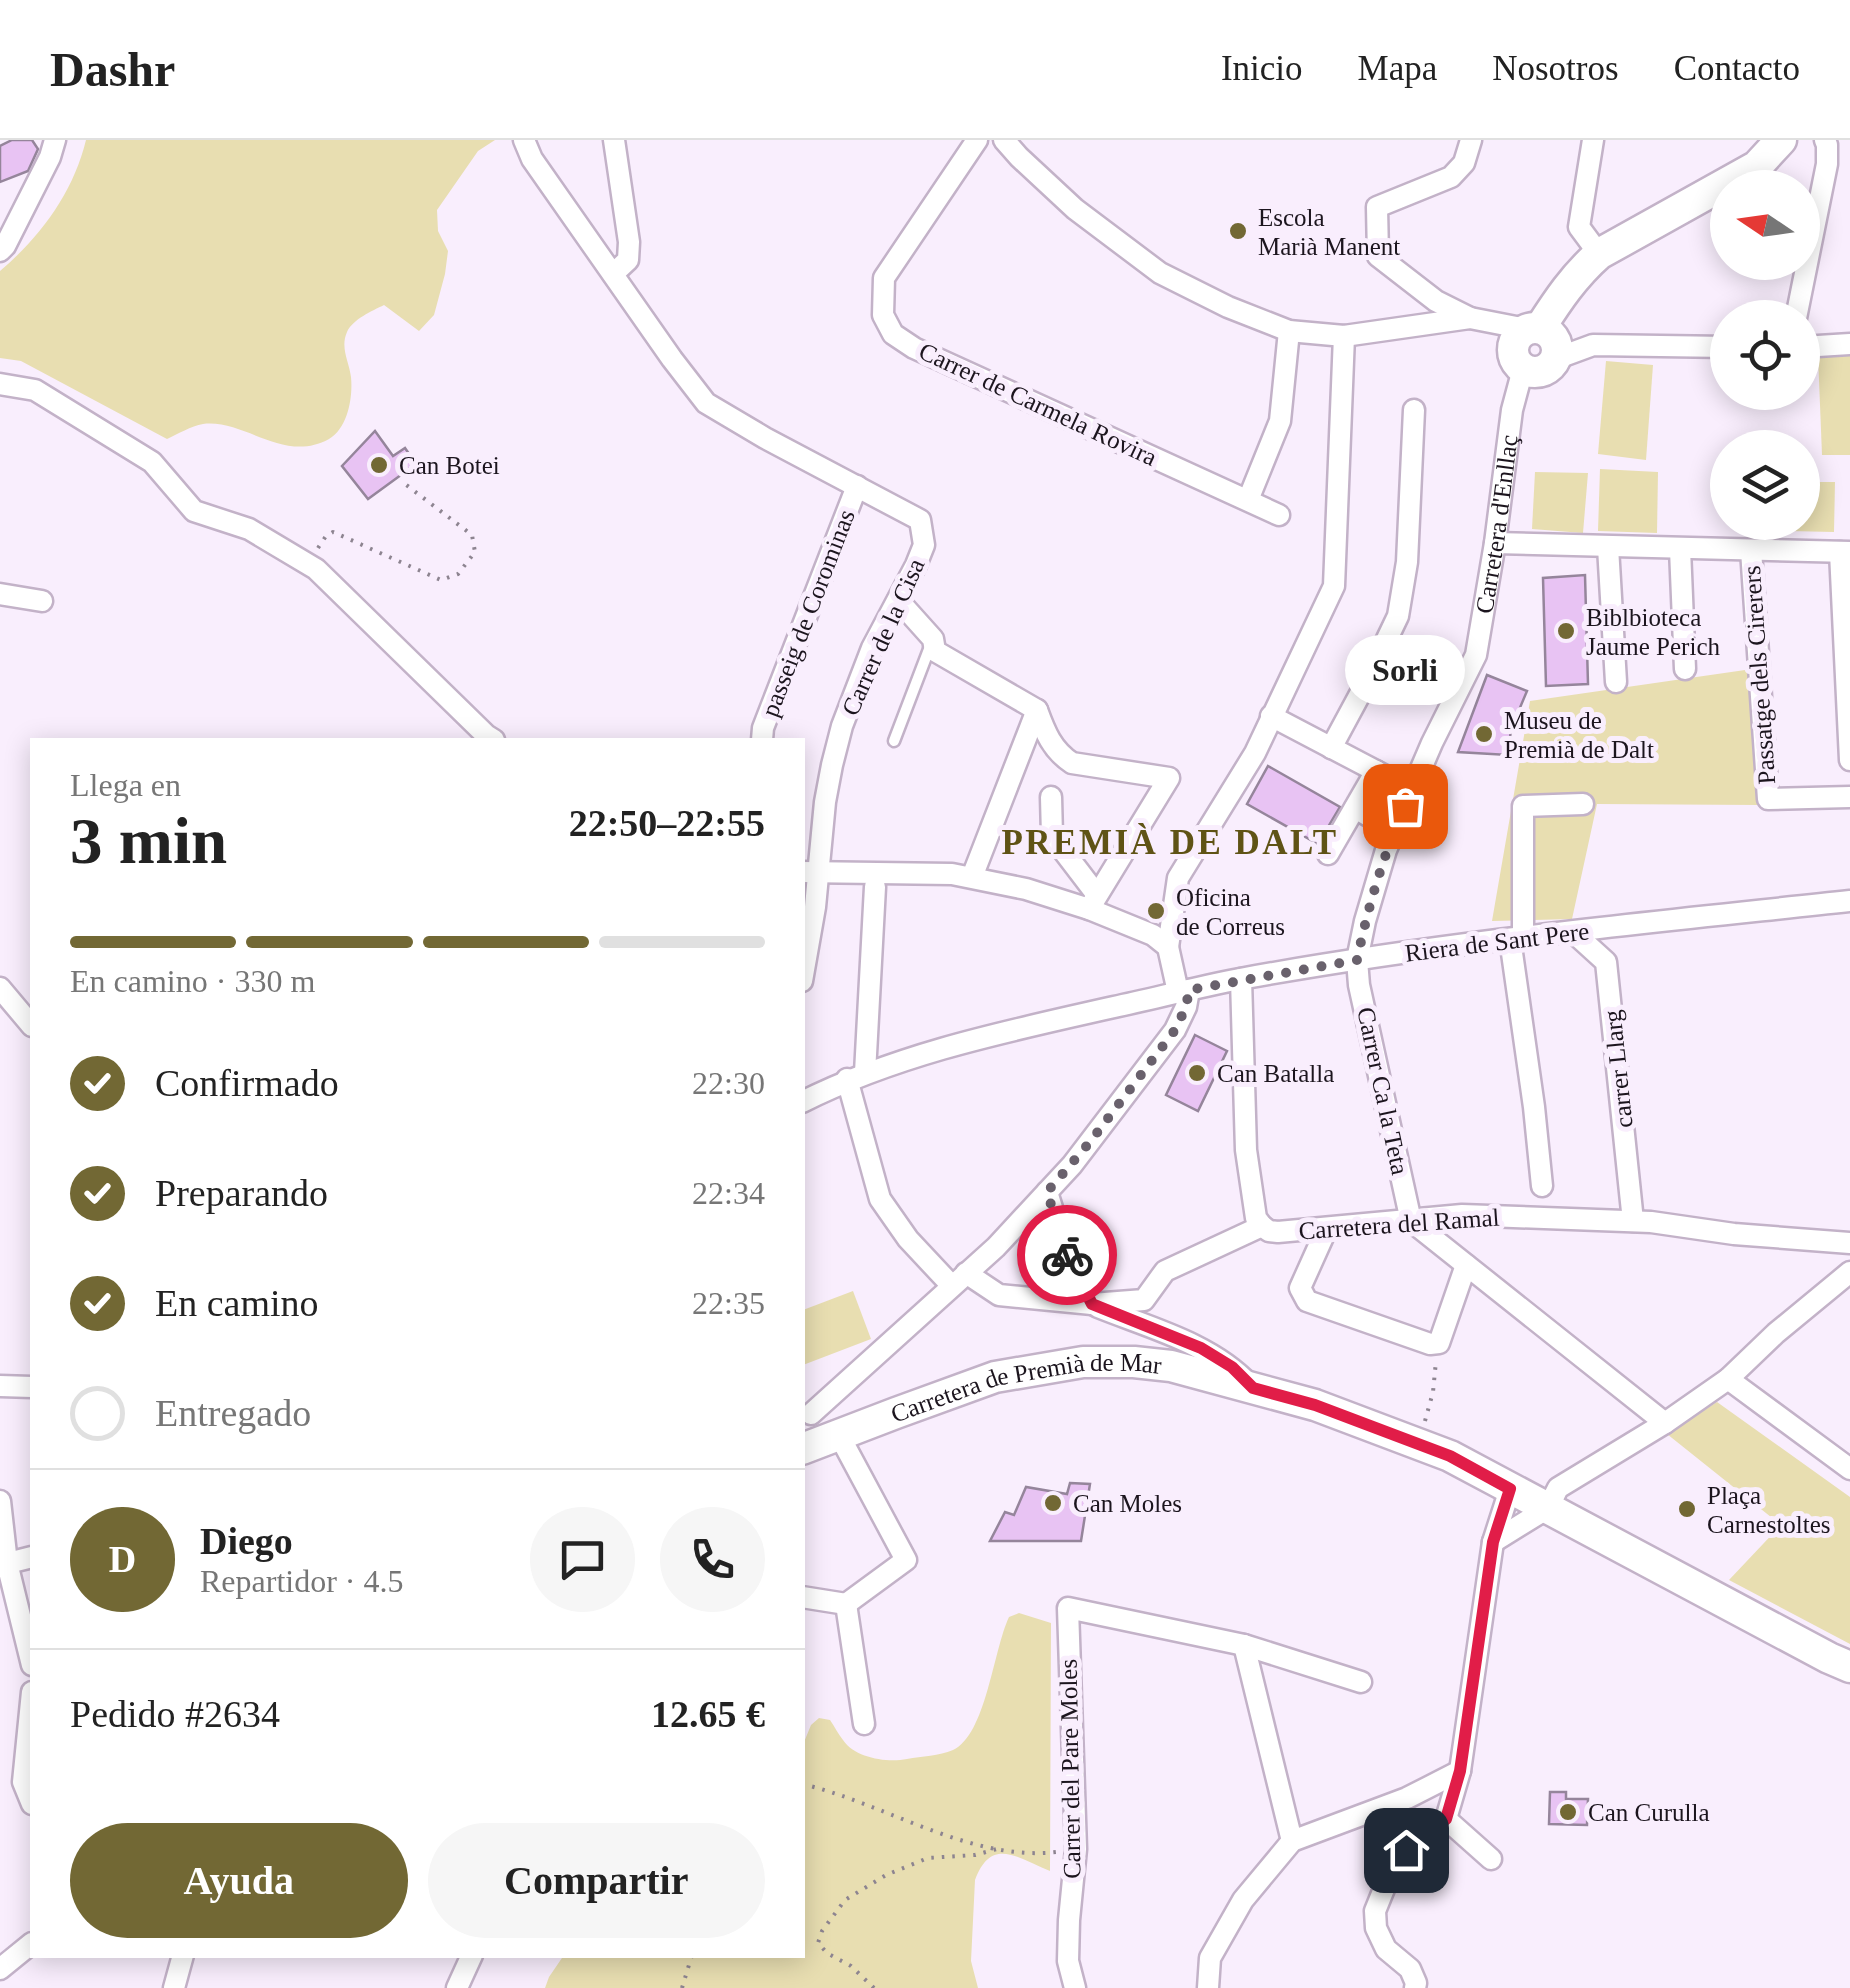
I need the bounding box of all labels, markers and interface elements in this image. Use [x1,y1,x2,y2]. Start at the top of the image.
text: Dashr [50,43,175,96]
text: Inicio [1221,49,1303,88]
text: Mapa [1358,49,1437,88]
text: Nosotros [1492,49,1619,88]
text: Contacto [1674,49,1800,88]
north arrow [1710,170,1820,280]
map controls [1710,170,1820,540]
place label: Escola Marià Manent [1258,204,1400,260]
marker: Escola Marià Manent [1227,220,1249,242]
button: locate [1710,300,1820,410]
street label: Carrer de Carmela Rovira [915,337,1161,471]
button: layers [1710,430,1820,540]
street label: Carretera d'Enllaç [1470,433,1522,615]
place label: Can Botei [399,452,500,479]
marker: Can Botei [368,454,390,476]
street label: passeig de Corominas [756,506,860,720]
street label: Carrer de la Cisa [836,554,930,720]
street label: Passatge dels Cirerers [1738,565,1780,785]
place label: Biblbioteca Jaume Perich [1586,604,1720,660]
marker: Biblbioteca Jaume Perich [1555,620,1577,642]
callout: Sorli [1345,636,1465,706]
text: Sorli [1372,652,1438,688]
place label: Museu de Premià de Dalt [1504,707,1654,763]
marker: Museu de Premià de Dalt [1473,723,1495,745]
pin [1363,764,1448,849]
text: Llega en [70,767,181,803]
icon: bag [1378,779,1433,834]
text: 22:50–22:55 [569,802,765,844]
text: 3 min [70,805,227,877]
district label: PREMIÀ DE DALT [1001,823,1339,862]
place label: Oficina de Correus [1176,884,1285,940]
marker: Oficina de Correus [1145,900,1167,922]
street label: Riera de Sant Pere [1403,917,1591,967]
text: En camino · 330 m [70,963,315,999]
street label: Carrer Ca la Teta [1352,1005,1414,1177]
street label: carrer Llarg [1598,1008,1638,1129]
icon: check [70,1056,125,1111]
place label: Can Batalla [1217,1060,1334,1087]
text: Confirmado [155,1062,339,1104]
marker: Can Batalla [1186,1062,1208,1084]
text: 22:30 [692,1065,765,1101]
icon: check [70,1166,125,1221]
text: Preparando [155,1172,328,1214]
text: 22:34 [692,1175,765,1211]
street label: Carretera del Ramal [1298,1204,1500,1244]
courier [1017,1205,1117,1305]
icon: bike [1040,1228,1095,1283]
icon: check [70,1276,125,1331]
text: En camino [155,1282,319,1324]
text: 22:35 [692,1285,765,1321]
street label: Carretera de Premià de Mar [887,1349,1164,1427]
text: Entregado [155,1392,311,1434]
place label: Plaça Carnestoltes [1707,1482,1831,1538]
place label: Can Moles [1073,1490,1182,1517]
marker: Can Moles [1042,1492,1064,1514]
marker: Plaça Carnestoltes [1676,1498,1698,1520]
button: chat [530,1507,635,1612]
button: phone [660,1507,765,1612]
text: Diego [200,1520,293,1562]
text: D [109,1538,136,1580]
text: Repartidor · 4.5 [200,1563,404,1599]
street label: Carrer del Pare Moles [1055,1659,1085,1879]
text: Pedido #2634 [70,1693,280,1735]
text: 12.65 € [651,1693,765,1735]
place label: Can Curulla [1588,1799,1710,1826]
marker: Can Curulla [1557,1801,1579,1823]
pin [1364,1808,1449,1893]
button: Ayuda [70,1823,408,1938]
button: Compartir [428,1823,765,1938]
icon: home [1379,1823,1434,1878]

